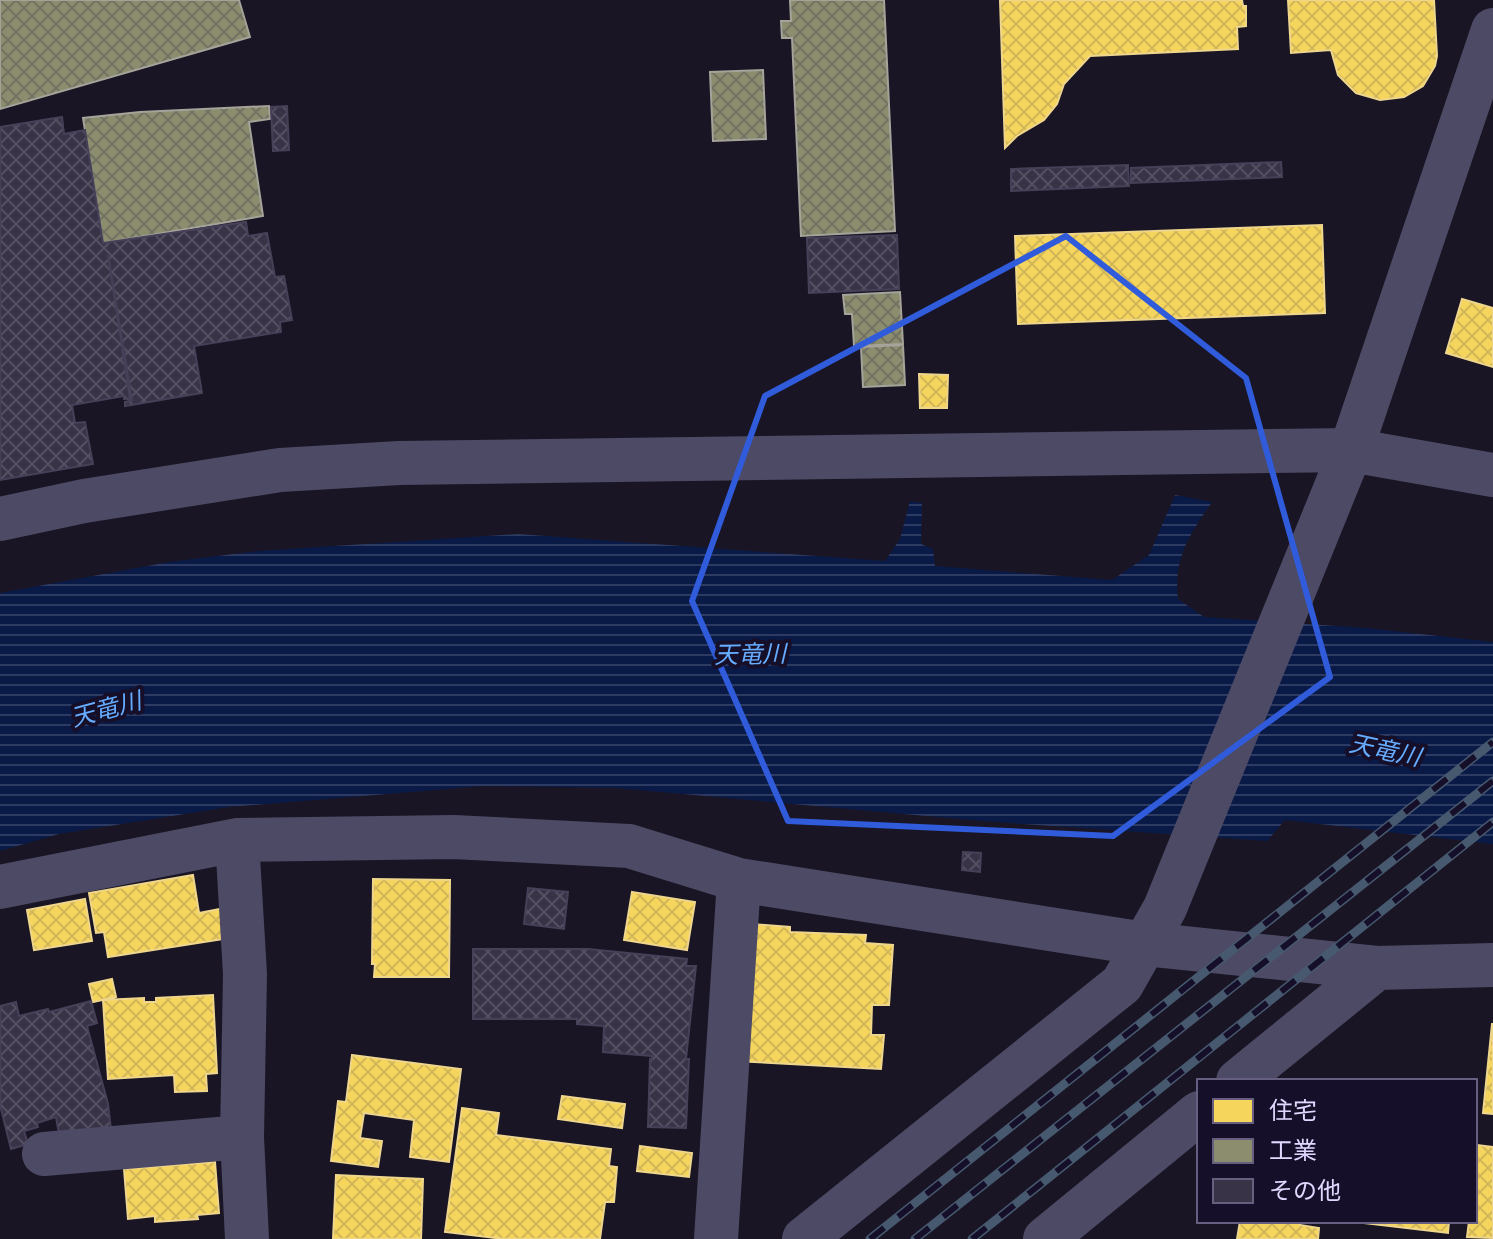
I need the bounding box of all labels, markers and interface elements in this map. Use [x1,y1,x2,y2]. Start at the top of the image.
water label: 天竜川 [714,640,789,668]
water label: 天竜川 [68,686,147,731]
water label: 天竜川 [1347,729,1426,771]
legend [1197,1079,1477,1223]
text: 住宅 [1269,1097,1317,1124]
text: 工業 [1269,1137,1317,1164]
text: その他 [1269,1177,1341,1204]

